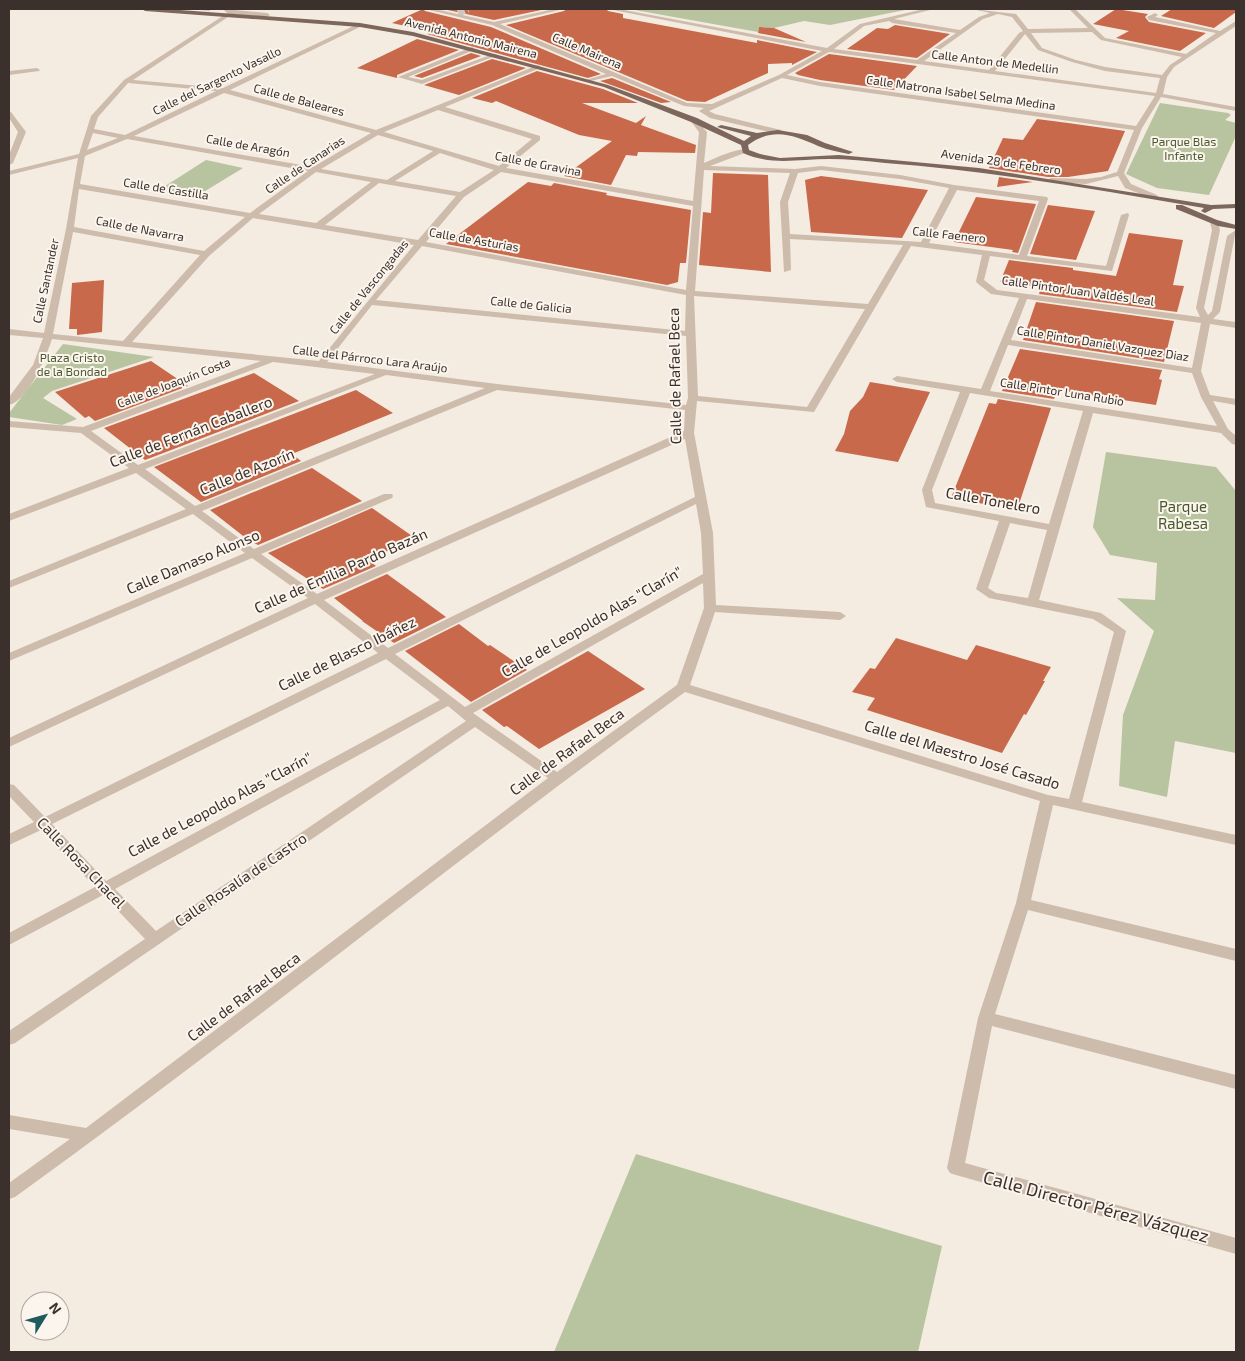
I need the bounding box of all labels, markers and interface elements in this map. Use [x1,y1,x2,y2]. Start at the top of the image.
street label: Avenida Antonio Mairena [404,14,539,60]
street label: Calle Mairena [550,29,624,71]
street label: Calle del Sargento Vasallo [150,43,283,117]
street label: Calle Anton de Medellin [931,46,1060,76]
street label: Calle Matrona Isabel Selma Medina [866,72,1057,112]
street label: Calle de Baleares [252,80,346,118]
street label: Calle de Aragón [205,131,291,159]
street label: Calle de Canarias [262,132,347,196]
park label: Parque Blas Infante [1152,134,1216,162]
street label: Avenida 28 de Febrero [940,146,1062,176]
street label: Calle de Gravina [494,148,582,178]
street label: Calle de Castilla [122,174,210,202]
street label: Calle de Navarra [95,213,186,243]
street label: Calle Faenero [912,223,987,245]
street label: Calle de Asturias [428,224,520,254]
street label: Calle de Vascongadas [326,236,411,336]
street label: Calle Santander [29,237,61,324]
street label: Calle Pintor Juan Valdés Leal [1001,272,1156,308]
street label: Calle de Galicia [490,293,573,315]
street label: Calle de Rafael Beca [664,307,684,445]
street label: Calle Pintor Daniel Vazquez Diaz [1016,322,1190,364]
street label: Calle del Párroco Lara Araújo [292,342,449,375]
park label: Plaza Cristo de la Bondad [37,350,107,378]
street label: Calle de Joaquín Costa [115,354,232,410]
street label: Calle Pintor Luna Rubio [999,374,1125,408]
street label: Calle de Fernán Caballero [107,392,275,470]
street label: Calle de Azorín [197,444,297,498]
street label: Calle Tonelero [944,483,1042,517]
park label: Parque Rabesa [1158,497,1208,532]
street label: Calle de Emilia Pardo Bazán [251,524,430,616]
street label: Calle Damaso Alonso [123,525,262,597]
street label: Calle de Leopoldo Alas "Clarín" [498,562,685,680]
street label: Calle de Blasco Ibáñez [275,612,418,694]
street label: Calle de Rafael Beca [506,704,627,799]
street label: Calle del Maestro José Casado [862,716,1062,792]
street label: Calle de Leopoldo Alas "Clarín" [124,748,315,860]
street label: Calle Rosa Chacel [34,813,130,912]
street label: Calle Rosalía de Castro [171,828,310,930]
street label: Calle de Rafael Beca [183,948,303,1045]
street label: Calle Director Pérez Vázquez [981,1165,1212,1247]
north arrow [20,1291,70,1341]
text: N [46,1299,66,1317]

